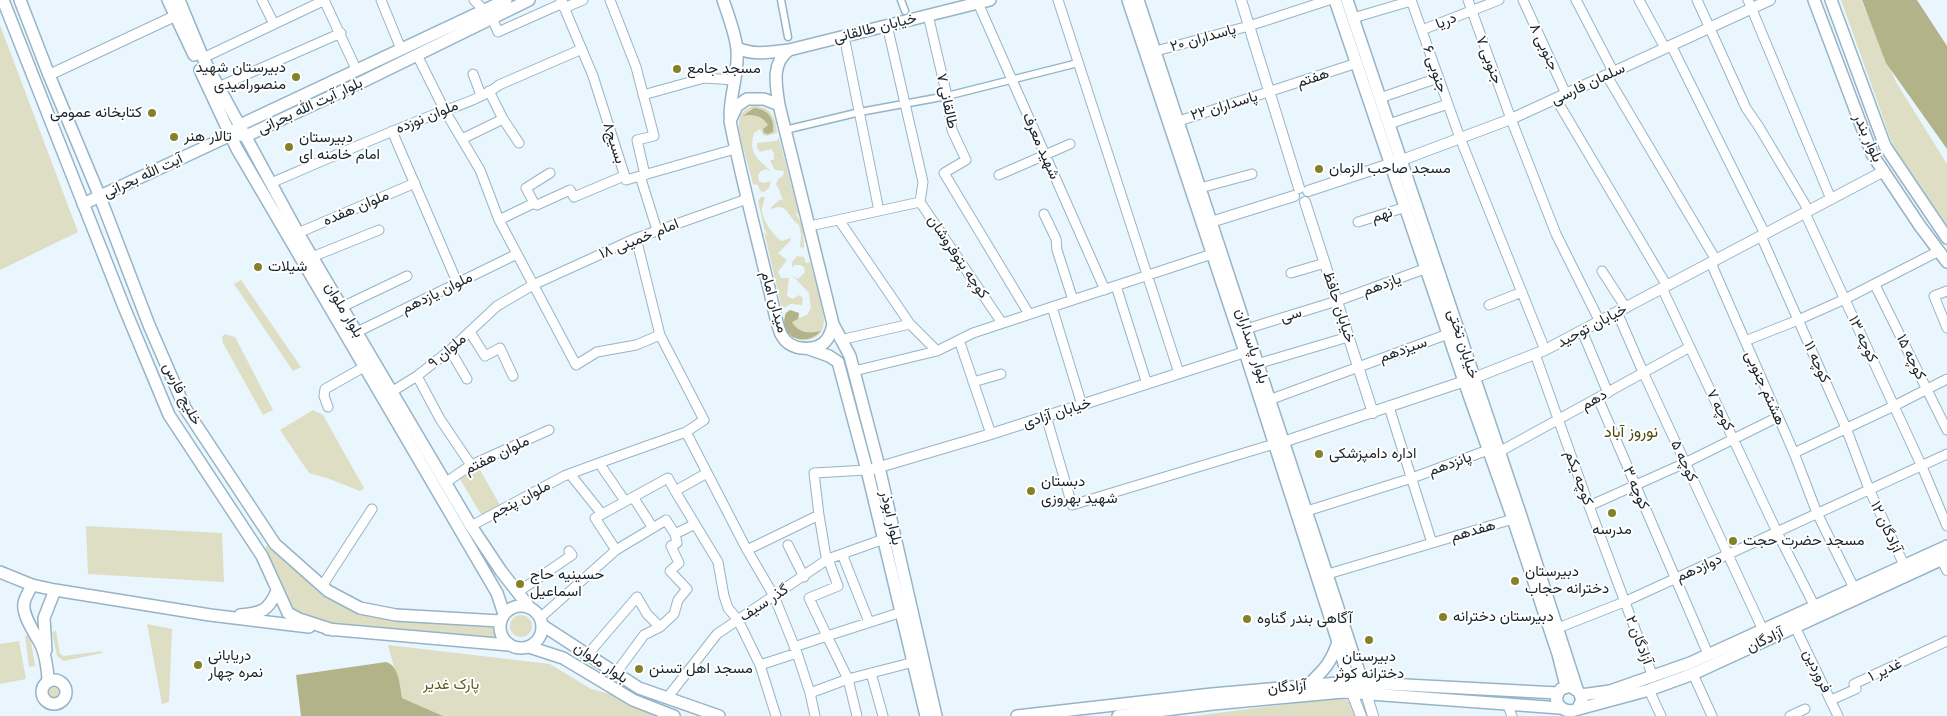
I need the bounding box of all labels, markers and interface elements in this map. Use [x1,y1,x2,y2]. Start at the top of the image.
street label: خیابان طالقانی [831,9,919,47]
street label: دریا [1433,9,1459,33]
street label: پاسداران ۲۰ [1168,20,1238,56]
street label: ۸ جنوبی [1525,20,1563,74]
street label: ۷ جنوبی [1472,33,1506,87]
street label: ۶ جنوبی [1419,43,1451,95]
place label: دبیرستان شهید منصورامیدی [196,59,286,94]
street label: سلمان فارسی [1548,59,1628,109]
place label: مسجد جامع [687,60,761,78]
marker: مسجد جامع [671,63,683,75]
street label: هفتم [1295,64,1331,92]
marker: دبیرستان شهید منصورامیدی [290,71,302,83]
street label: طالقانی ۷ [932,72,962,130]
street label: بلوار آیت الله بحرانی [254,74,366,138]
street label: پاسداران ۲۲ [1188,87,1260,125]
street label: ملوان نوزده [393,96,461,138]
place label: کتابخانه عمومی [50,104,142,122]
marker: کتابخانه عمومی [146,107,158,119]
street label: شهید معرف [1018,110,1064,182]
street label: بلوار بندر [1849,111,1887,165]
street label: بسیج۸ [599,120,629,166]
place label: تالار هنر [184,128,232,146]
place label: دبیرستان امام خامنه ای [299,129,380,164]
marker: تالار هنر [168,131,180,143]
marker: دبیرستان امام خامنه ای [283,141,295,153]
street label: آیت الله بحرانی [100,150,186,202]
place label: مسجد صاحب الزمان [1329,160,1451,178]
marker: مسجد صاحب الزمان [1313,163,1325,175]
street label: ملوان هفده [320,186,392,230]
street label: نهم [1369,203,1395,227]
street label: کوچه پتوفروشان [923,212,993,302]
street label: امام خمینی ۱۸ [597,215,681,263]
place label: شیلات [268,258,307,276]
marker: شیلات [252,261,264,273]
street label: ملوان یازدهم [399,268,475,318]
street label: میدان امام [757,269,791,335]
street label: خیابان حافظ [1319,269,1359,345]
street label: یازدهم [1360,270,1404,300]
street label: بلوار ملوان [320,279,368,341]
street label: خیابان توحید [1554,300,1630,352]
street label: سی [1278,303,1304,327]
street label: بلوار پاسداران [1231,306,1273,386]
street label: خیابان تختی [1443,307,1483,381]
street label: کوچه ۱۳ [1844,313,1882,365]
street label: ملوان ۹ [424,330,470,372]
street label: کوچه ۱۵ [1892,331,1930,383]
street label: سیزدهم [1377,333,1429,367]
street label: کوچه ۱۱ [1800,338,1834,386]
street label: هشتم جنوبی [1741,348,1789,428]
street label: خلیج فارس [159,360,205,428]
street label: دهم [1578,385,1610,415]
street label: کوچه ۷ [1702,386,1738,434]
street label: خیابان آزادی [1021,394,1093,432]
district label: نوروز آباد [1604,422,1658,442]
street label: ملوان هفتم [462,432,532,478]
street label: کوچه ۵ [1667,437,1701,485]
place label: اداره دامپزشکی [1329,445,1416,463]
marker: اداره دامپزشکی [1313,448,1325,460]
street label: پانزدهم [1426,448,1474,480]
street label: کوچه یکم [1561,448,1597,508]
street label: کوچه ۳ [1619,464,1653,512]
place label: دبستان شهید بهروزی [1041,473,1117,508]
street label: ملوان پنجم [486,476,554,524]
marker: دبستان شهید بهروزی [1025,485,1037,497]
street label: بلوار ابوذر [876,489,906,547]
street label: آزادگان ۱۲ [1866,498,1906,556]
marker: مدرسه [1606,507,1618,519]
street label: هفدهم [1449,516,1497,546]
place label: مدرسه [1592,521,1632,539]
place label: مسجد حضرت حجت [1743,532,1865,550]
marker: مسجد حضرت حجت [1727,535,1739,547]
street label: دوازدهم [1673,550,1725,586]
place label: دبیرستان دخترانه حجاب [1525,563,1609,598]
place label: حسینیه حاج اسماعیل [530,566,604,601]
marker: دبیرستان دخترانه حجاب [1509,575,1521,587]
marker: حسینیه حاج اسماعیل [514,578,526,590]
street label: گذر سیف [736,580,792,626]
place label: دبیرستان دخترانه [1453,608,1554,626]
place label: آگاهی بندر گناوه [1257,610,1352,628]
marker: دبیرستان دخترانه [1437,611,1449,623]
marker: آگاهی بندر گناوه [1241,613,1253,625]
street label: آزادگان ۲ [1622,613,1656,667]
street label: آزادگان [1744,624,1786,656]
marker: دبیرستان دخترانه کوثر [1363,634,1375,646]
street label: بلوار ملوان [570,638,632,688]
street label: فروردین [1799,646,1835,696]
place label: دریابانی نمره چهار [208,647,263,682]
place label: دبیرستان دخترانه کوثر [1334,648,1404,683]
street label: غدیر ۱ [1865,654,1905,686]
marker: دریابانی نمره چهار [192,659,204,671]
place label: مسجد اهل تسنن [649,660,753,678]
marker: مسجد اهل تسنن [633,663,645,675]
park label: پارک غدیر [423,676,479,694]
street label: آزادگان [1267,676,1307,698]

